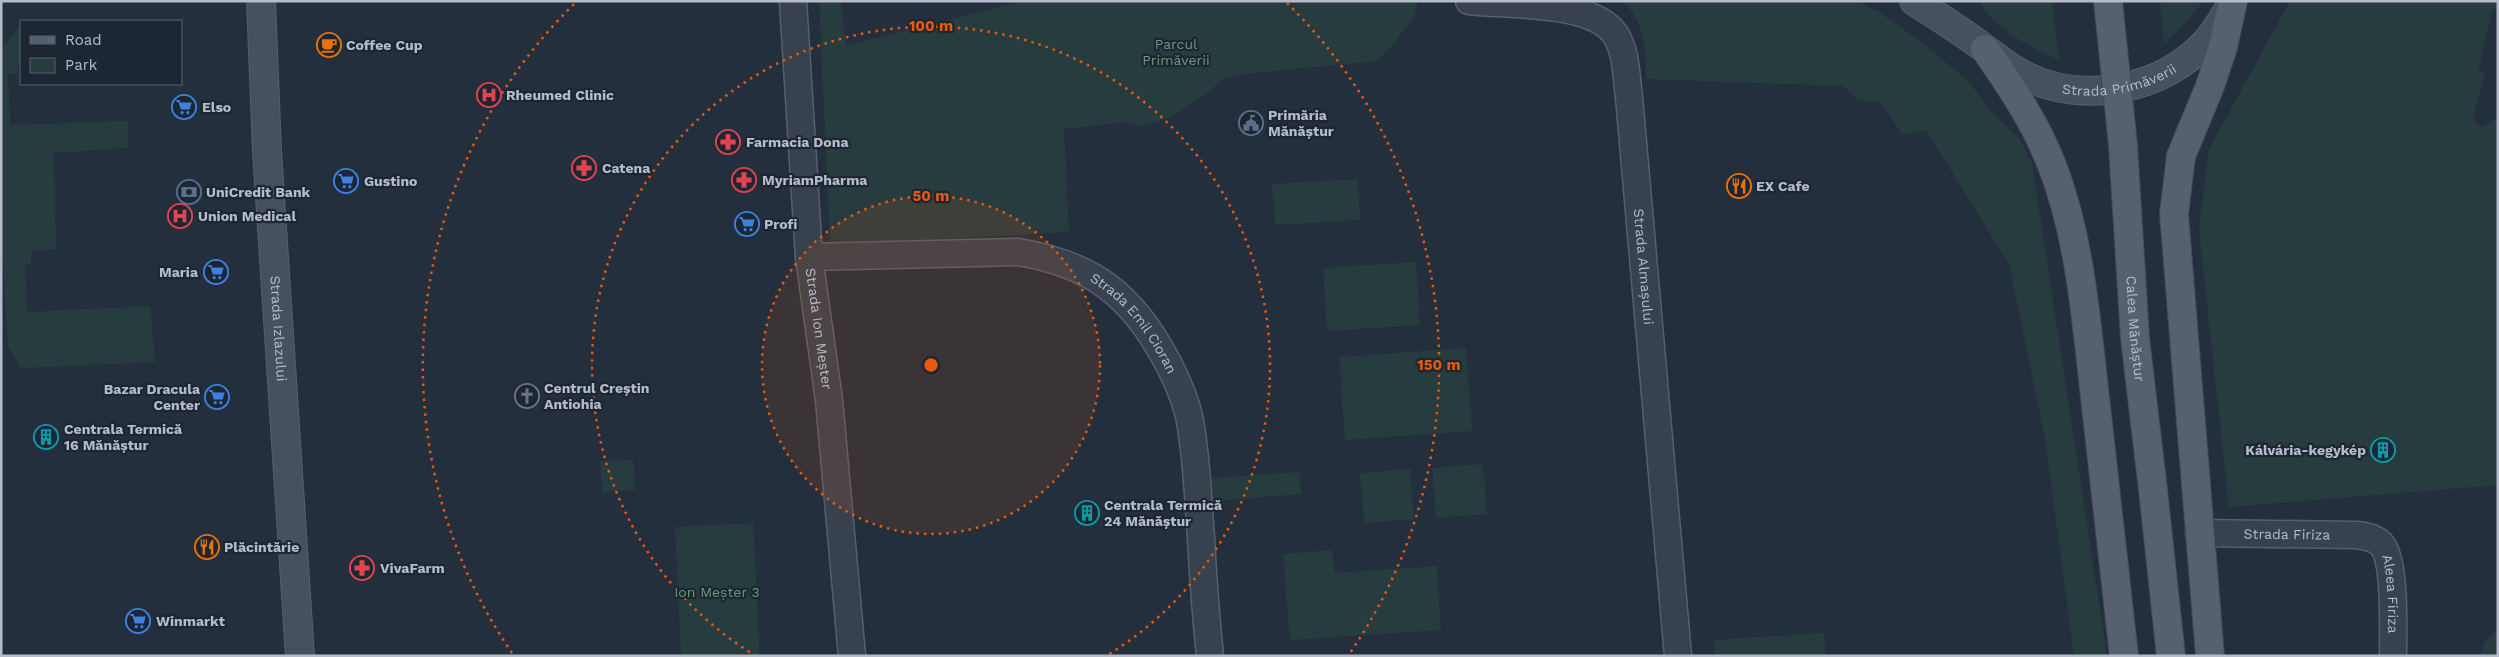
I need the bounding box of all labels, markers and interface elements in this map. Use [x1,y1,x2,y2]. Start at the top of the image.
text: 100 m [909,17,953,35]
legend [20,20,182,85]
text: Road [65,31,102,49]
cafe icon: Coffee Cup [316,32,342,58]
park label: Parcul Primăverii [1142,36,1210,68]
place label: Coffee Cup [346,37,423,53]
text: Park [65,56,98,74]
street label: Strada Primăverii [2061,60,2179,99]
hospital icon: Rheumed Clinic [476,82,502,108]
place label: Rheumed Clinic [506,87,614,103]
supermarket icon: Elso [171,94,197,120]
place label: Elso [202,99,231,115]
place label: Primăria Mănăștur [1268,107,1334,139]
public building icon: Primăria Mănăștur [1238,110,1264,136]
pharmacy icon: Farmacia Dona [715,129,741,155]
place label: Farmacia Dona [746,134,849,150]
pharmacy icon: Catena [571,155,597,181]
place label: Catena [602,160,651,176]
pharmacy icon: MyriamPharma [731,167,757,193]
supermarket icon: Gustino [333,168,359,194]
place label: MyriamPharma [762,172,868,188]
place label: Gustino [364,173,418,189]
restaurant icon: EX Cafe [1726,173,1752,199]
place label: EX Cafe [1756,178,1810,194]
bank icon: UniCredit Bank [176,179,202,205]
place label: UniCredit Bank [206,184,311,200]
text: 50 m [913,187,949,205]
hospital icon: Union Medical [167,203,193,229]
place label: Union Medical [198,208,296,224]
street label: Strada Almașului [1631,208,1657,325]
supermarket icon: Profi [734,211,760,237]
place label: Profi [764,216,798,232]
supermarket icon: Maria [203,259,229,285]
place label: Maria [159,264,199,280]
street label: Strada Ion Meșter [803,267,835,391]
street label: Strada Emil Cioran [1088,269,1180,376]
street label: Strada Izlazului [267,275,290,382]
street label: Calea Mănăștur [2123,275,2148,383]
centre of rings [922,356,940,374]
text: 150 m [1417,356,1461,374]
place label: Centrul Creștin Antiohia [544,380,649,412]
place label: Bazar Dracula Center [104,381,201,413]
church icon: Centrul Creștin Antiohia [514,383,540,409]
supermarket icon: Bazar Dracula Center [204,384,230,410]
place label: Centrala Termică 16 Mănăștur [64,421,183,453]
building icon: Centrala Termică 16 Mănăștur [33,424,59,450]
building icon: Kálvária-kegykép [2370,437,2396,463]
place label: Kálvária-kegykép [2245,442,2366,458]
place label: Centrala Termică 24 Mănăștur [1104,497,1223,529]
building icon: Centrala Termică 24 Mănăștur [1074,500,1100,526]
street label: Strada Firiza [2244,526,2330,543]
restaurant icon: Plăcintărie [194,534,220,560]
place label: Plăcintărie [224,539,299,555]
street label: Aleea Firiza [2379,553,2401,634]
pharmacy icon: VivaFarm [349,555,375,581]
place label: VivaFarm [380,560,445,576]
park label: Ion Meșter 3 [674,584,760,601]
supermarket icon: Winmarkt [125,608,151,634]
place label: Winmarkt [156,613,225,629]

